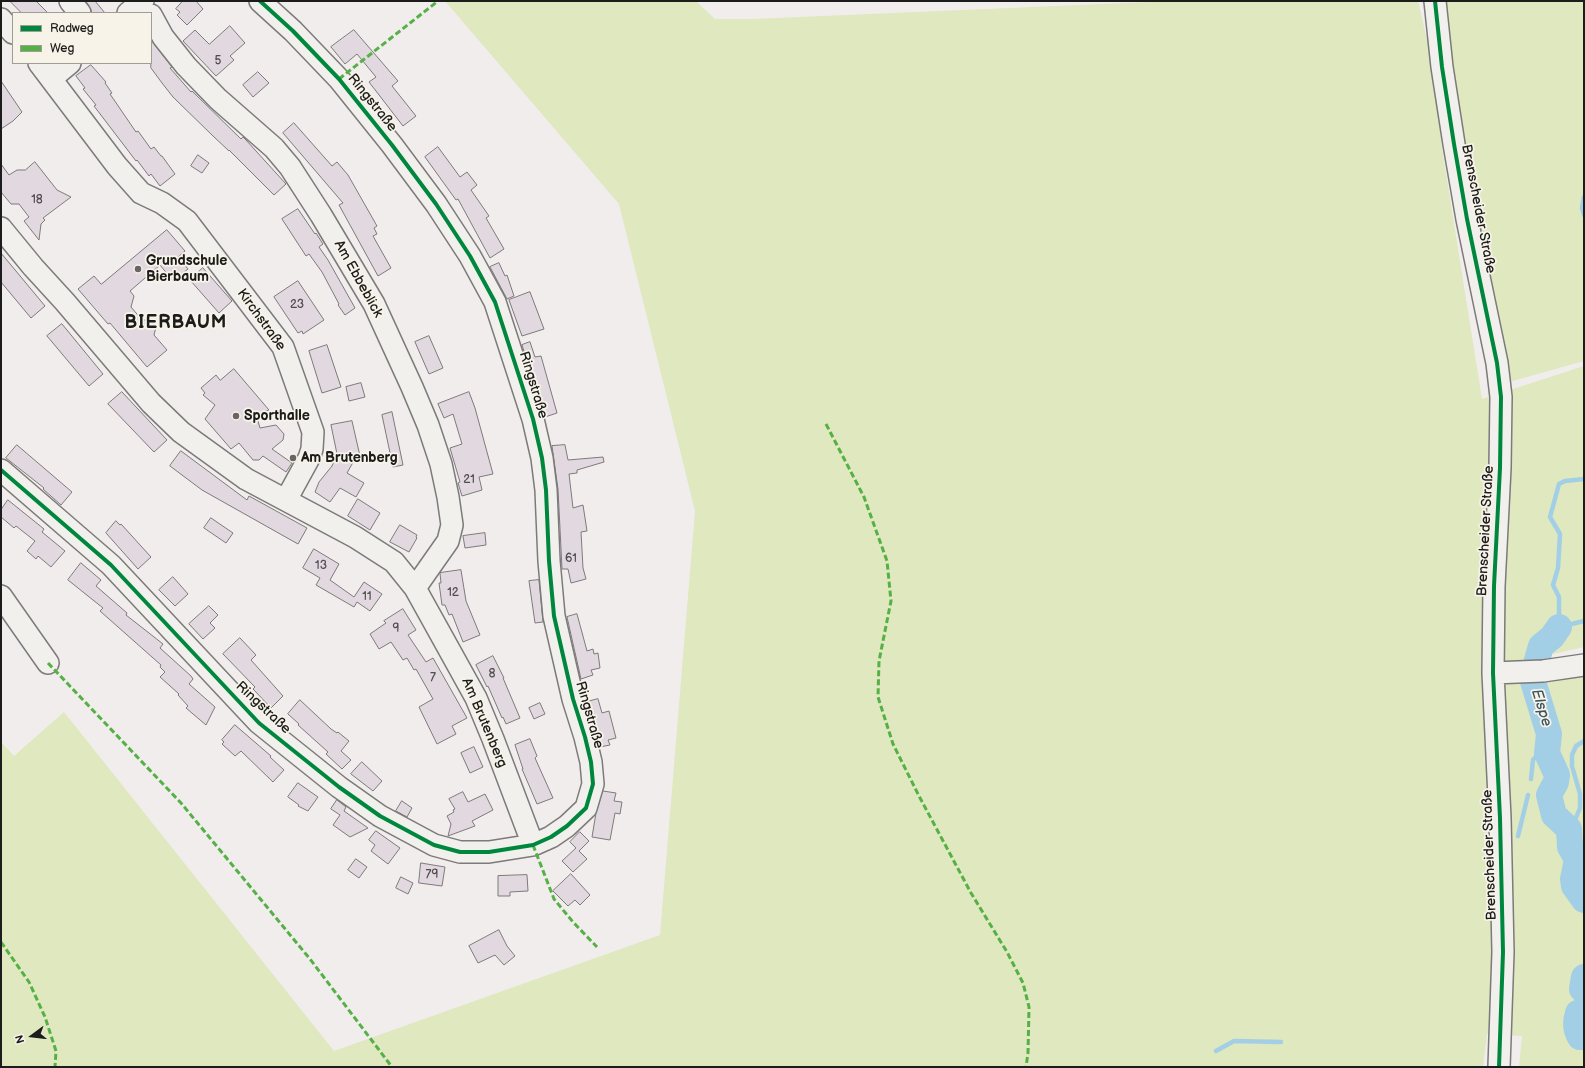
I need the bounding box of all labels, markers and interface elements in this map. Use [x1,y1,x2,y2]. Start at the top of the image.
legend [12,12,152,64]
text: Radweg [50,21,94,36]
text: Weg [50,41,74,56]
house number: 5 [215,54,221,68]
street label: Ringstraße [344,71,400,135]
street label: Brenscheider Straße [1457,143,1499,275]
house number: 18 [31,193,43,207]
street label: Am Ebbeblick [330,237,386,321]
place label: Grundschule Bierbaum [146,253,227,286]
marker: Grundschule Bierbaum [133,264,143,274]
street label: Kirchstraße [233,286,289,354]
house number: 23 [290,298,304,312]
district label: BIERBAUM [125,312,227,334]
street label: Ringstraße [515,349,551,421]
place label: Sporthalle [244,408,310,424]
marker: Sporthalle [231,411,241,421]
place label: Am Brutenberg [301,450,398,466]
marker: Am Brutenberg [288,453,298,463]
street label: Brenscheider Straße [1474,465,1498,597]
house number: 21 [463,473,475,487]
house number: 61 [565,552,577,566]
house number: 13 [315,559,327,573]
house number: 12 [447,586,459,600]
house number: 11 [362,590,372,604]
house number: 9 [393,622,399,636]
house number: 8 [489,667,495,681]
house number: 7 [430,671,436,685]
street label: Am Brutenberg [458,676,510,770]
street label: Ringstraße [232,678,294,738]
street label: Ringstraße [571,679,607,751]
water label: Elspe [1527,687,1555,729]
street label: Brenscheider Straße [1479,789,1501,921]
house number: 79 [426,868,438,882]
north arrow [12,1016,52,1056]
text: N [13,1034,27,1045]

